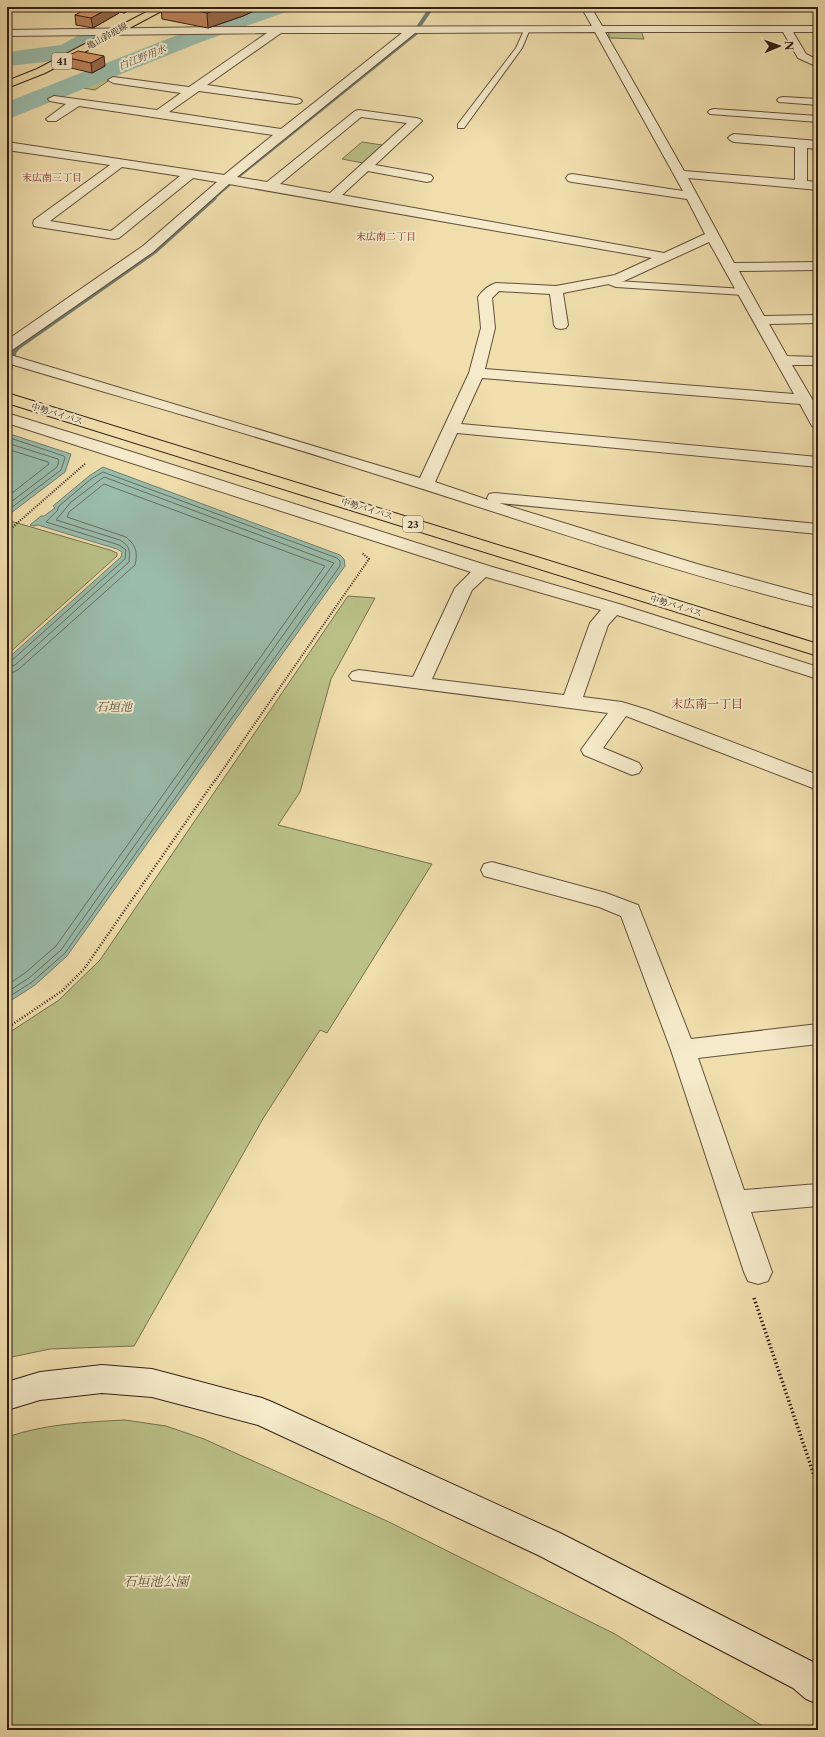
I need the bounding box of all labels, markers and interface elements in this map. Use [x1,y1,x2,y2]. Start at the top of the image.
street label: 亀山鈴鹿線 [84,20,129,51]
north arrow [759,26,799,66]
text: N [782,41,796,51]
water label: 白江野用水 [117,42,169,73]
road number: 41 [52,53,72,69]
district label: 末広南三丁目 [22,171,82,184]
district label: 末広南二丁目 [356,230,416,243]
street label: 中勢バイパス [30,400,84,427]
street label: 中勢バイパス [340,495,394,522]
road number: 23 [403,516,423,532]
street label: 中勢バイパス [649,592,703,619]
district label: 末広南一丁目 [671,696,743,711]
water label: 石垣池 [96,699,134,714]
park label: 石垣池公園 [123,1573,190,1589]

